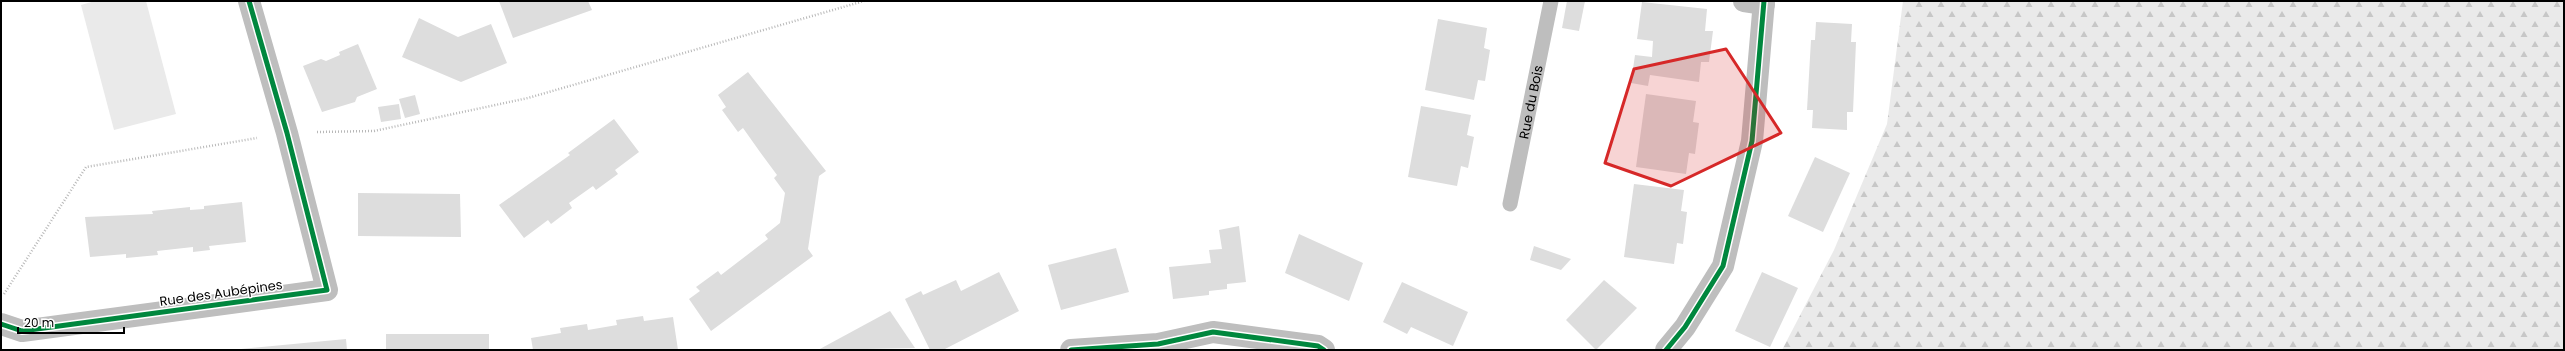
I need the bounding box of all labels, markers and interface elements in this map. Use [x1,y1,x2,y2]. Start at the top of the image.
street label: Rue du Bois [1514,63,1547,141]
street label: Rue des Aubépines [158,275,284,311]
scale bar [18,309,124,335]
text: 20 m [24,314,54,331]

